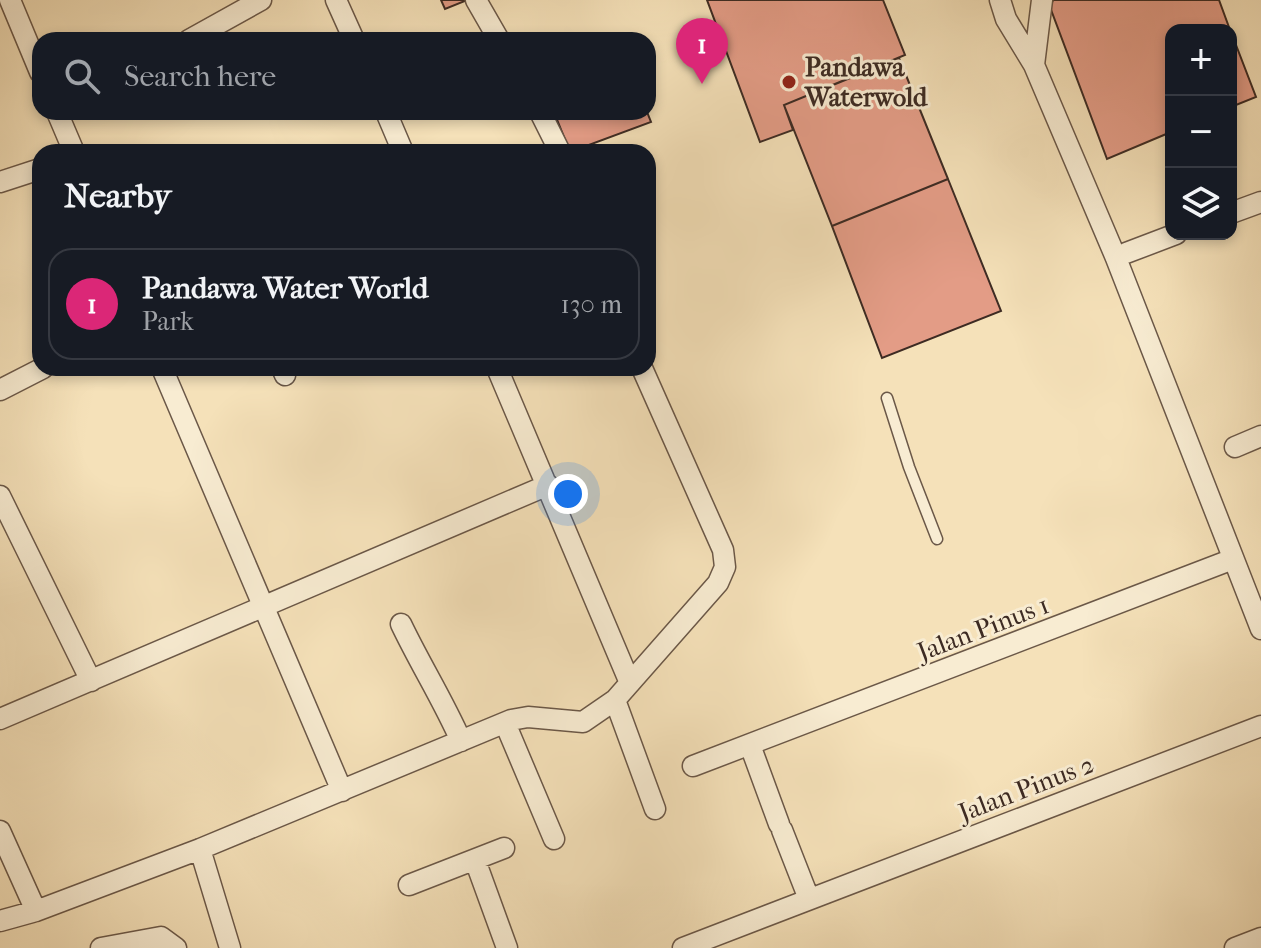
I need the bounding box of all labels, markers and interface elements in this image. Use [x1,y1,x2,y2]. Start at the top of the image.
pin: 1 [676,18,728,84]
map controls [1165,24,1237,240]
button: + [1165,24,1237,96]
search box [32,32,656,120]
place label: Pandawa Waterwold [804,52,928,113]
icon: search [60,54,104,98]
text: Search here [124,59,276,94]
marker: Pandawa Waterwold [780,73,798,91]
button: − [1165,96,1237,168]
button: layers [1165,168,1237,240]
text: Nearby [64,176,171,216]
text: Pandawa Water World [142,271,428,306]
text: 1 [87,289,97,320]
text: 130 m [561,289,622,320]
text: Park [142,306,194,337]
your location [548,474,588,514]
street label: Jalan Pinus 1 [911,589,1053,668]
street label: Jalan Pinus 2 [952,748,1098,829]

